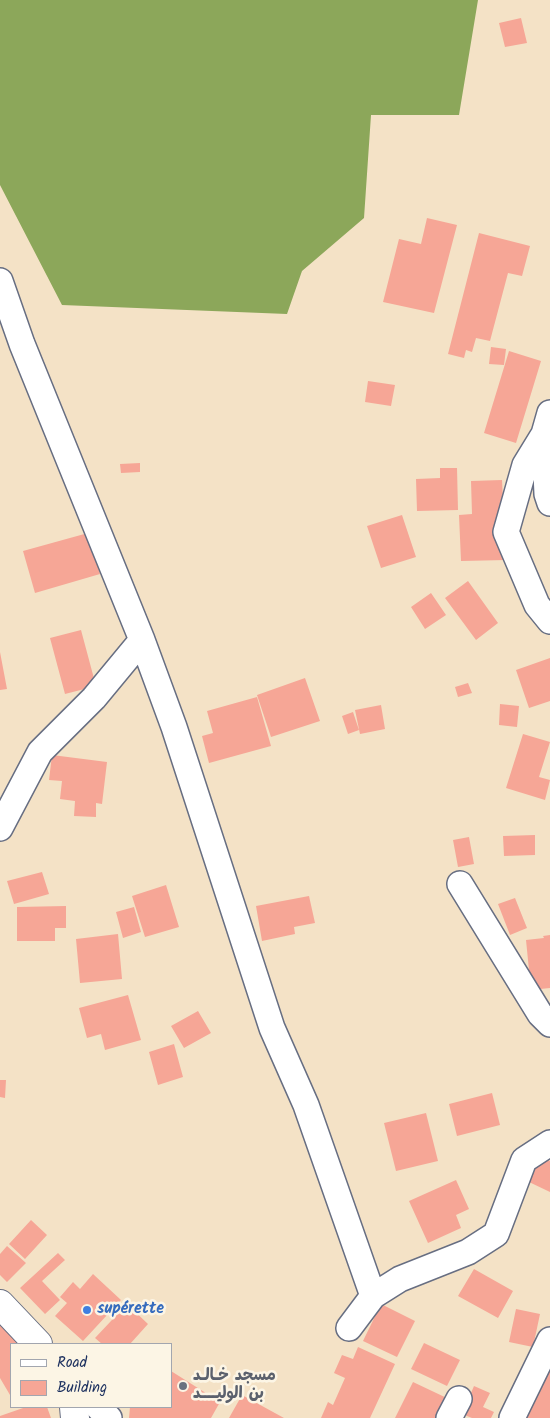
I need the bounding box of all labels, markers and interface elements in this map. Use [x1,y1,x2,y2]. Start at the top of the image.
place label: supérette [97,1300,164,1320]
marker: supérette [81,1304,93,1316]
legend [10,1343,172,1408]
text: Road [57,1351,87,1375]
place label: مسجد خـالـد بن الوليــــد [193,1367,276,1405]
text: Building [57,1376,107,1400]
marker: مسجد خـالـد بن الوليــــد [177,1380,189,1392]

